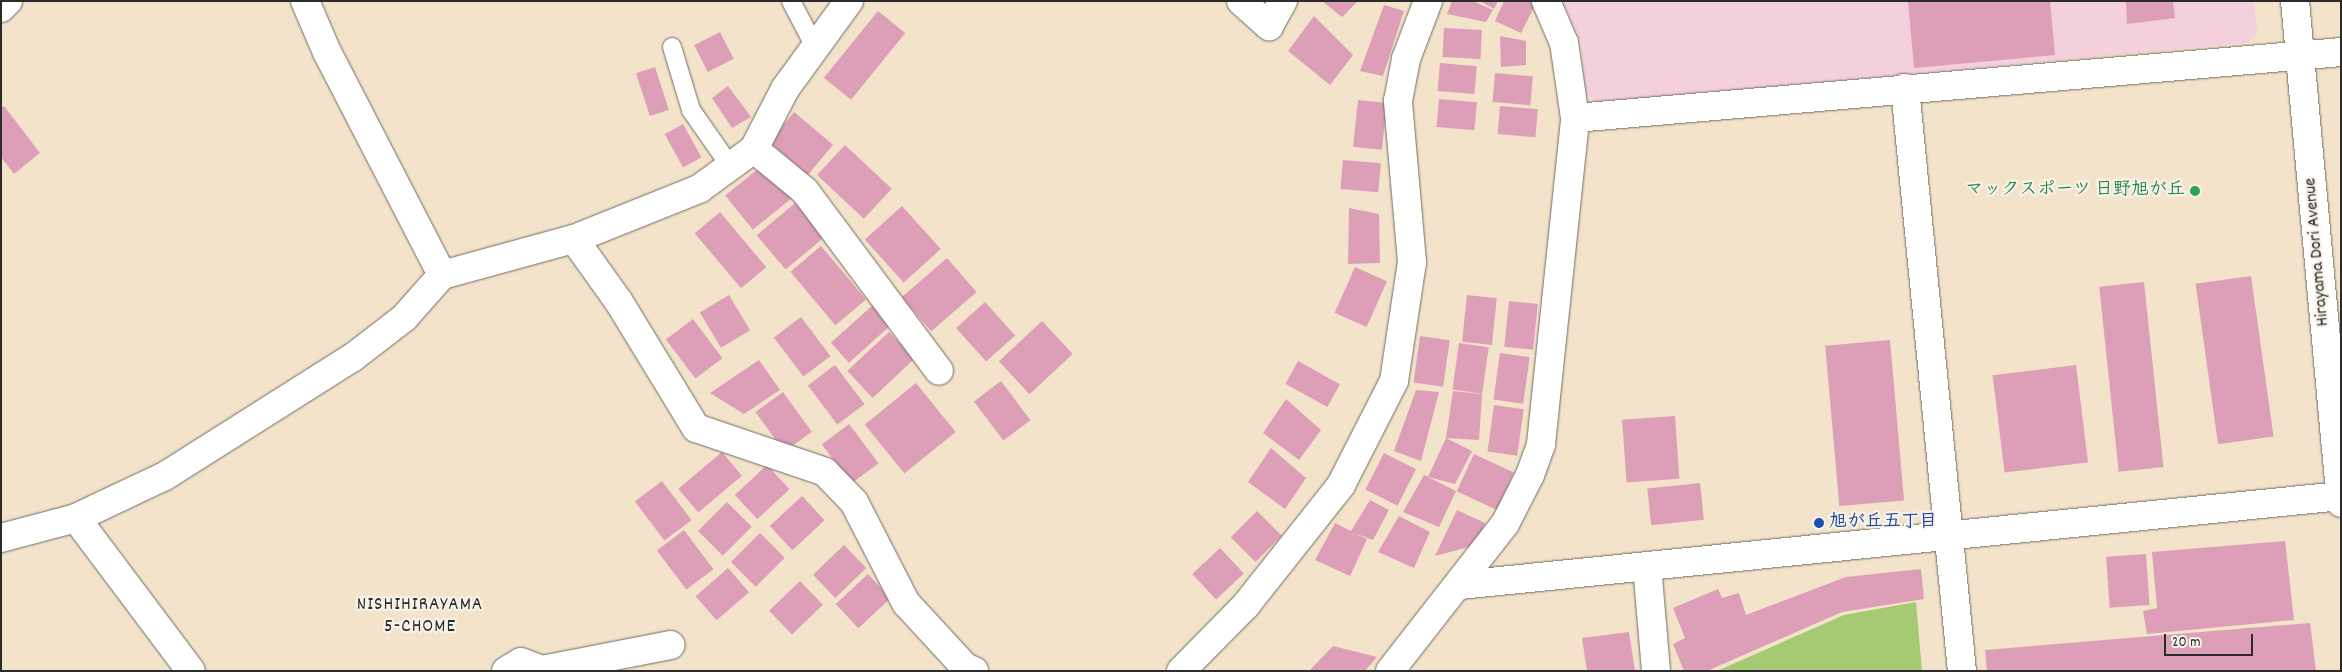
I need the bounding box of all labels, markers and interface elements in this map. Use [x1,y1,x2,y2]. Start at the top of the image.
street label: Hirayama Dori Avenue [2301,177,2335,327]
place label: マックスポーツ 日野旭が丘 [1965,180,2185,202]
marker: マックスポーツ 日野旭が丘 [2189,185,2201,197]
place label: 旭が丘五丁目 [1829,512,1937,534]
marker: 旭が丘五丁目 [1813,517,1825,529]
district label: NISHIHIRAYAMA 5-CHOME [355,595,485,639]
scale bar [2167,624,2256,656]
text: 20 m [2172,632,2200,654]

